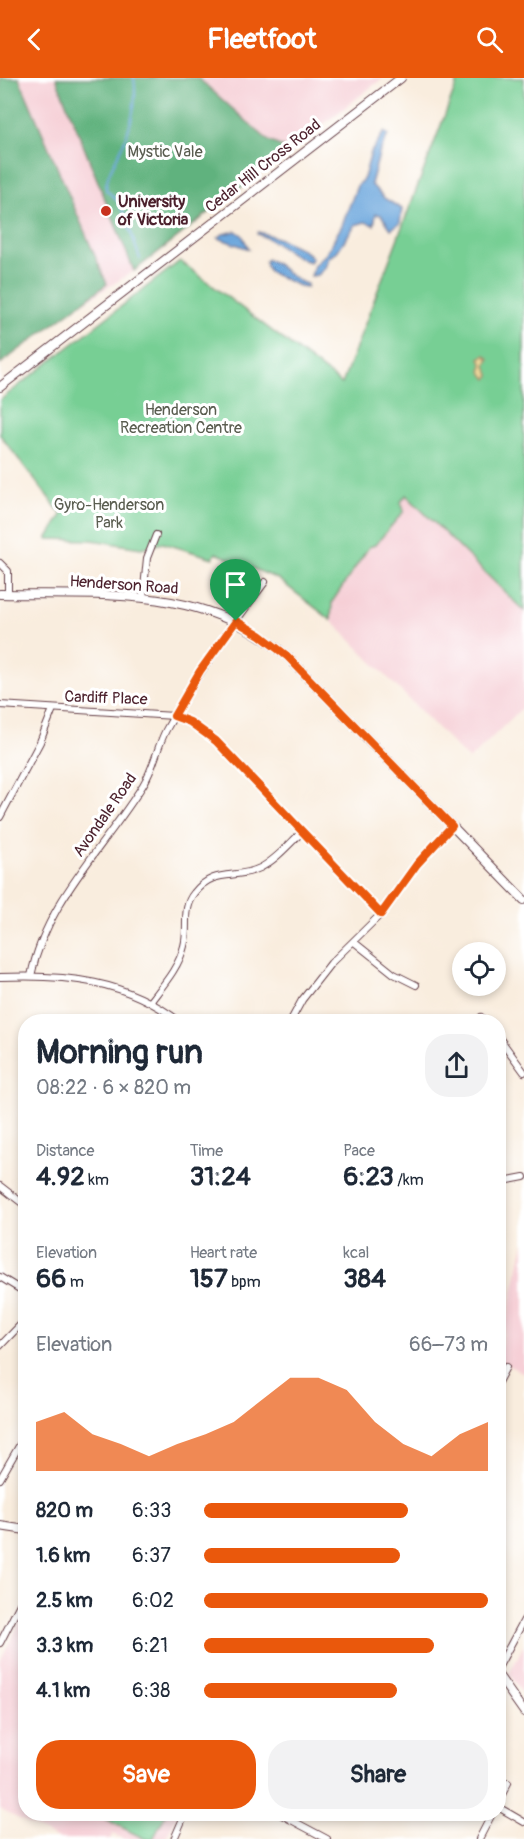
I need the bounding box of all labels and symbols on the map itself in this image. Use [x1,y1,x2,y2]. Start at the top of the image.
street label: Cedar Hill Cross Road [201,115,325,217]
park label: Mystic Vale [127,142,203,162]
place label: University of Victoria [117,192,189,230]
marker: University of Victoria [99,204,113,218]
park label: Henderson Recreation Centre [120,400,242,438]
park label: Gyro-Henderson Park [54,495,164,533]
pin [210,559,261,621]
street label: Henderson Road [69,571,179,599]
street label: Cardiff Place [64,687,148,709]
street label: Avondale Road [69,769,141,861]

